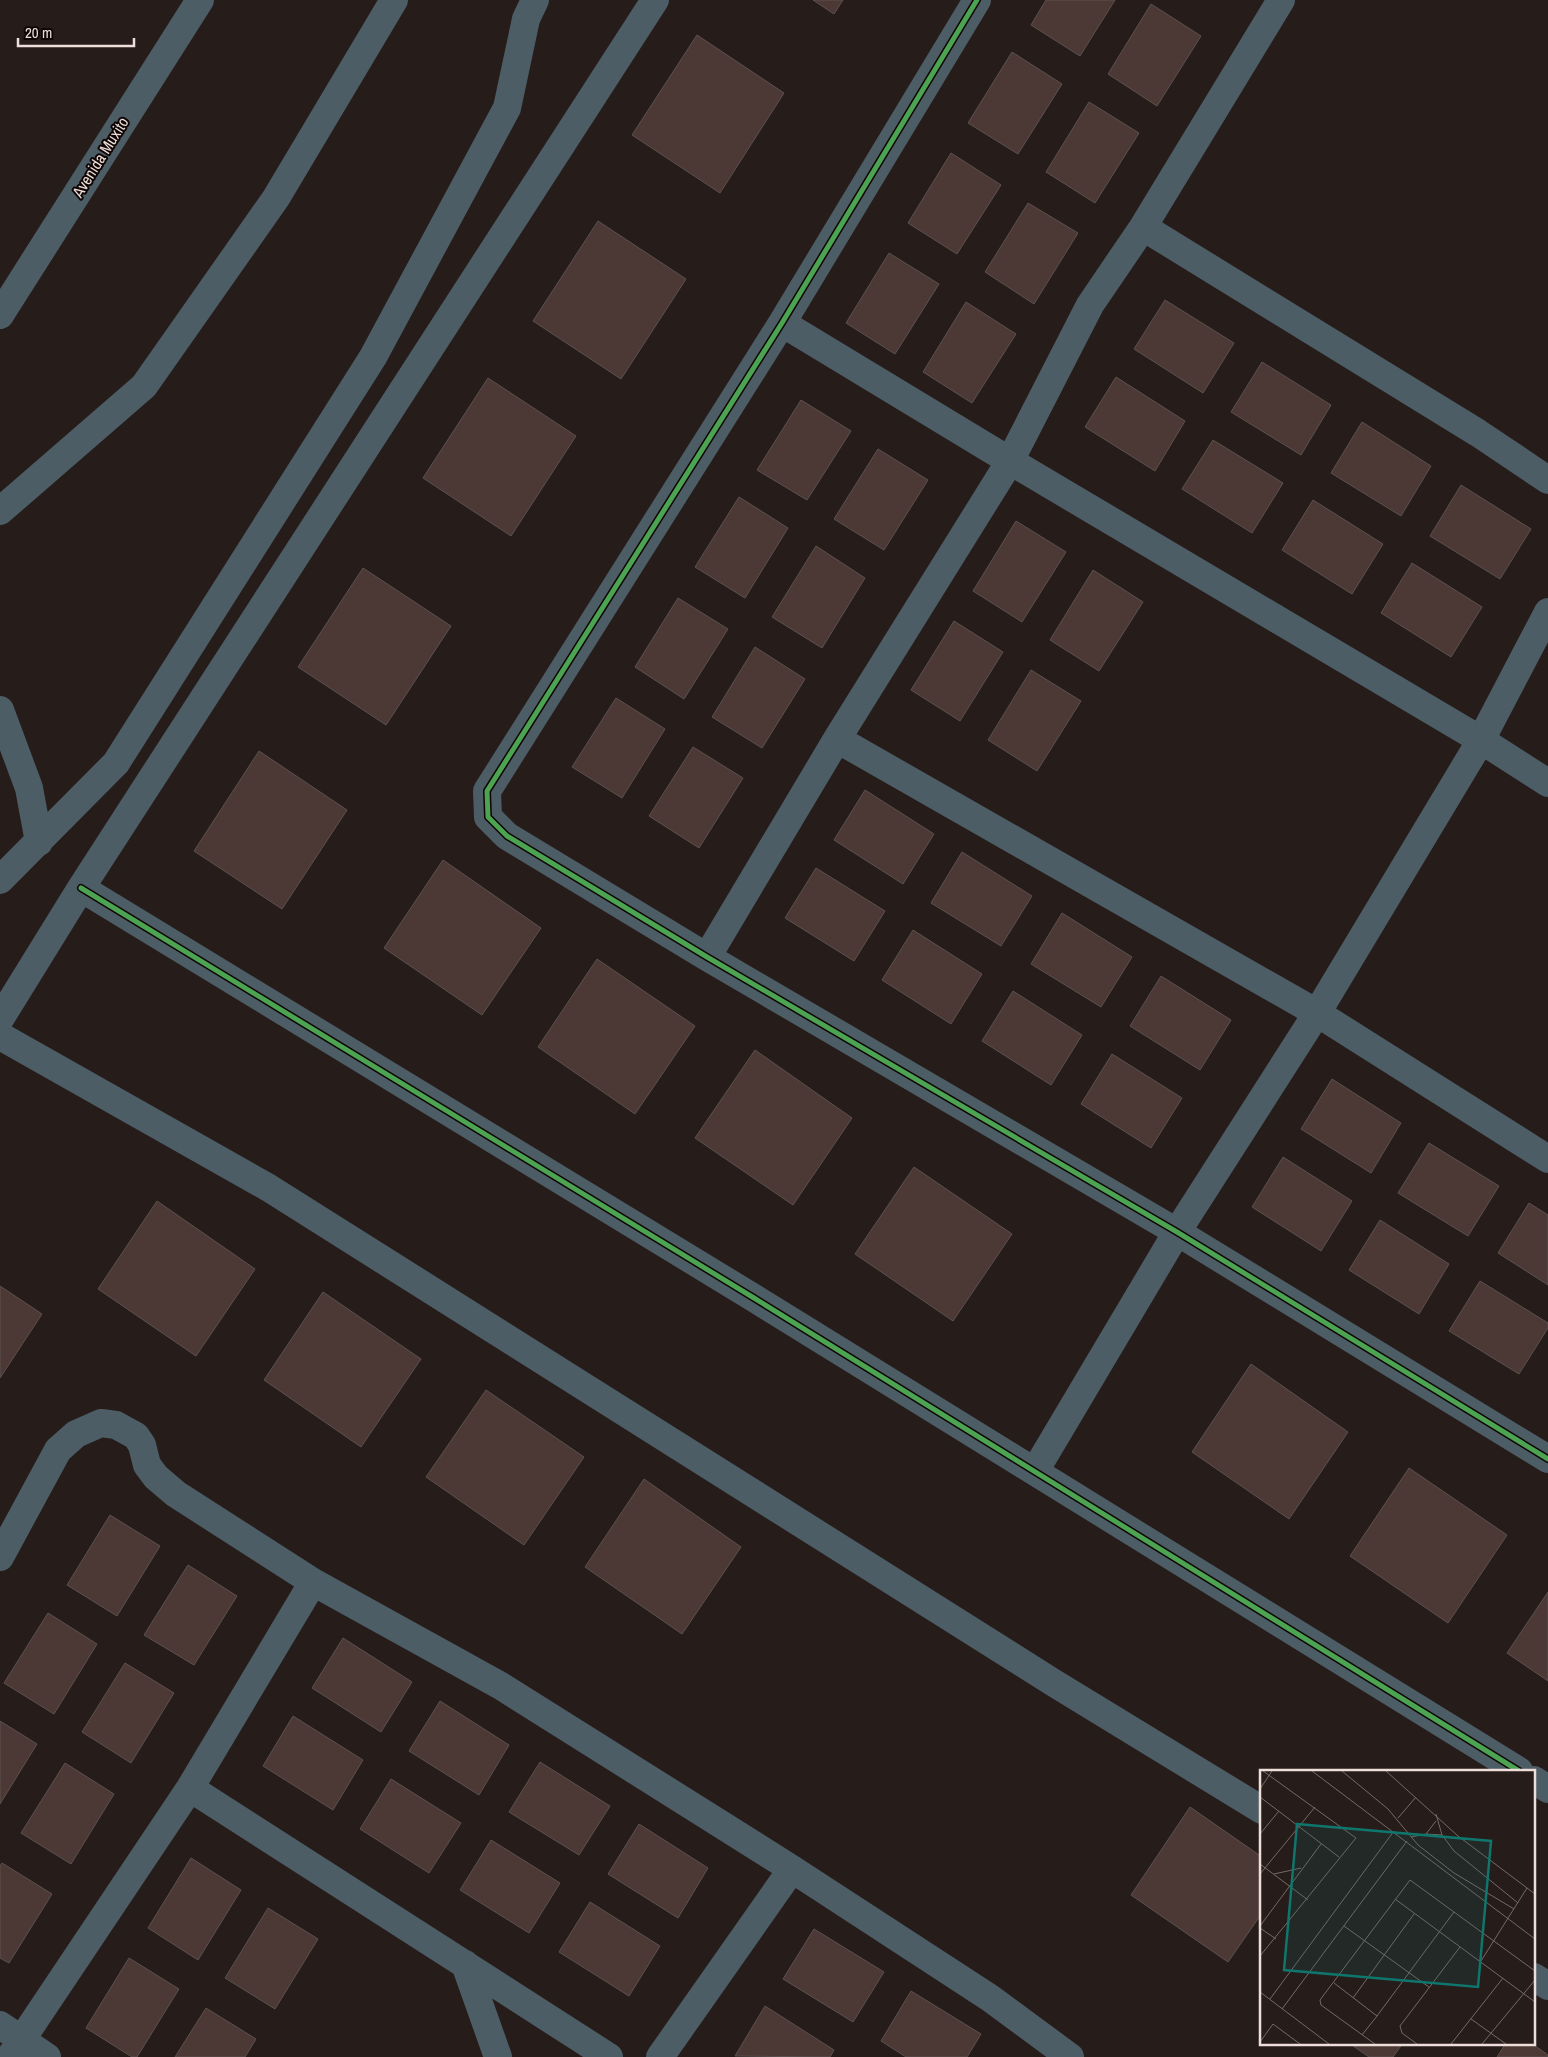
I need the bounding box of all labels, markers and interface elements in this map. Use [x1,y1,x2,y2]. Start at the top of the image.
scale bar [18,15,134,47]
text: 20 m [25,22,52,43]
street label: Avenida Muxito [66,113,133,202]
inset map [1260,1770,1536,2044]

